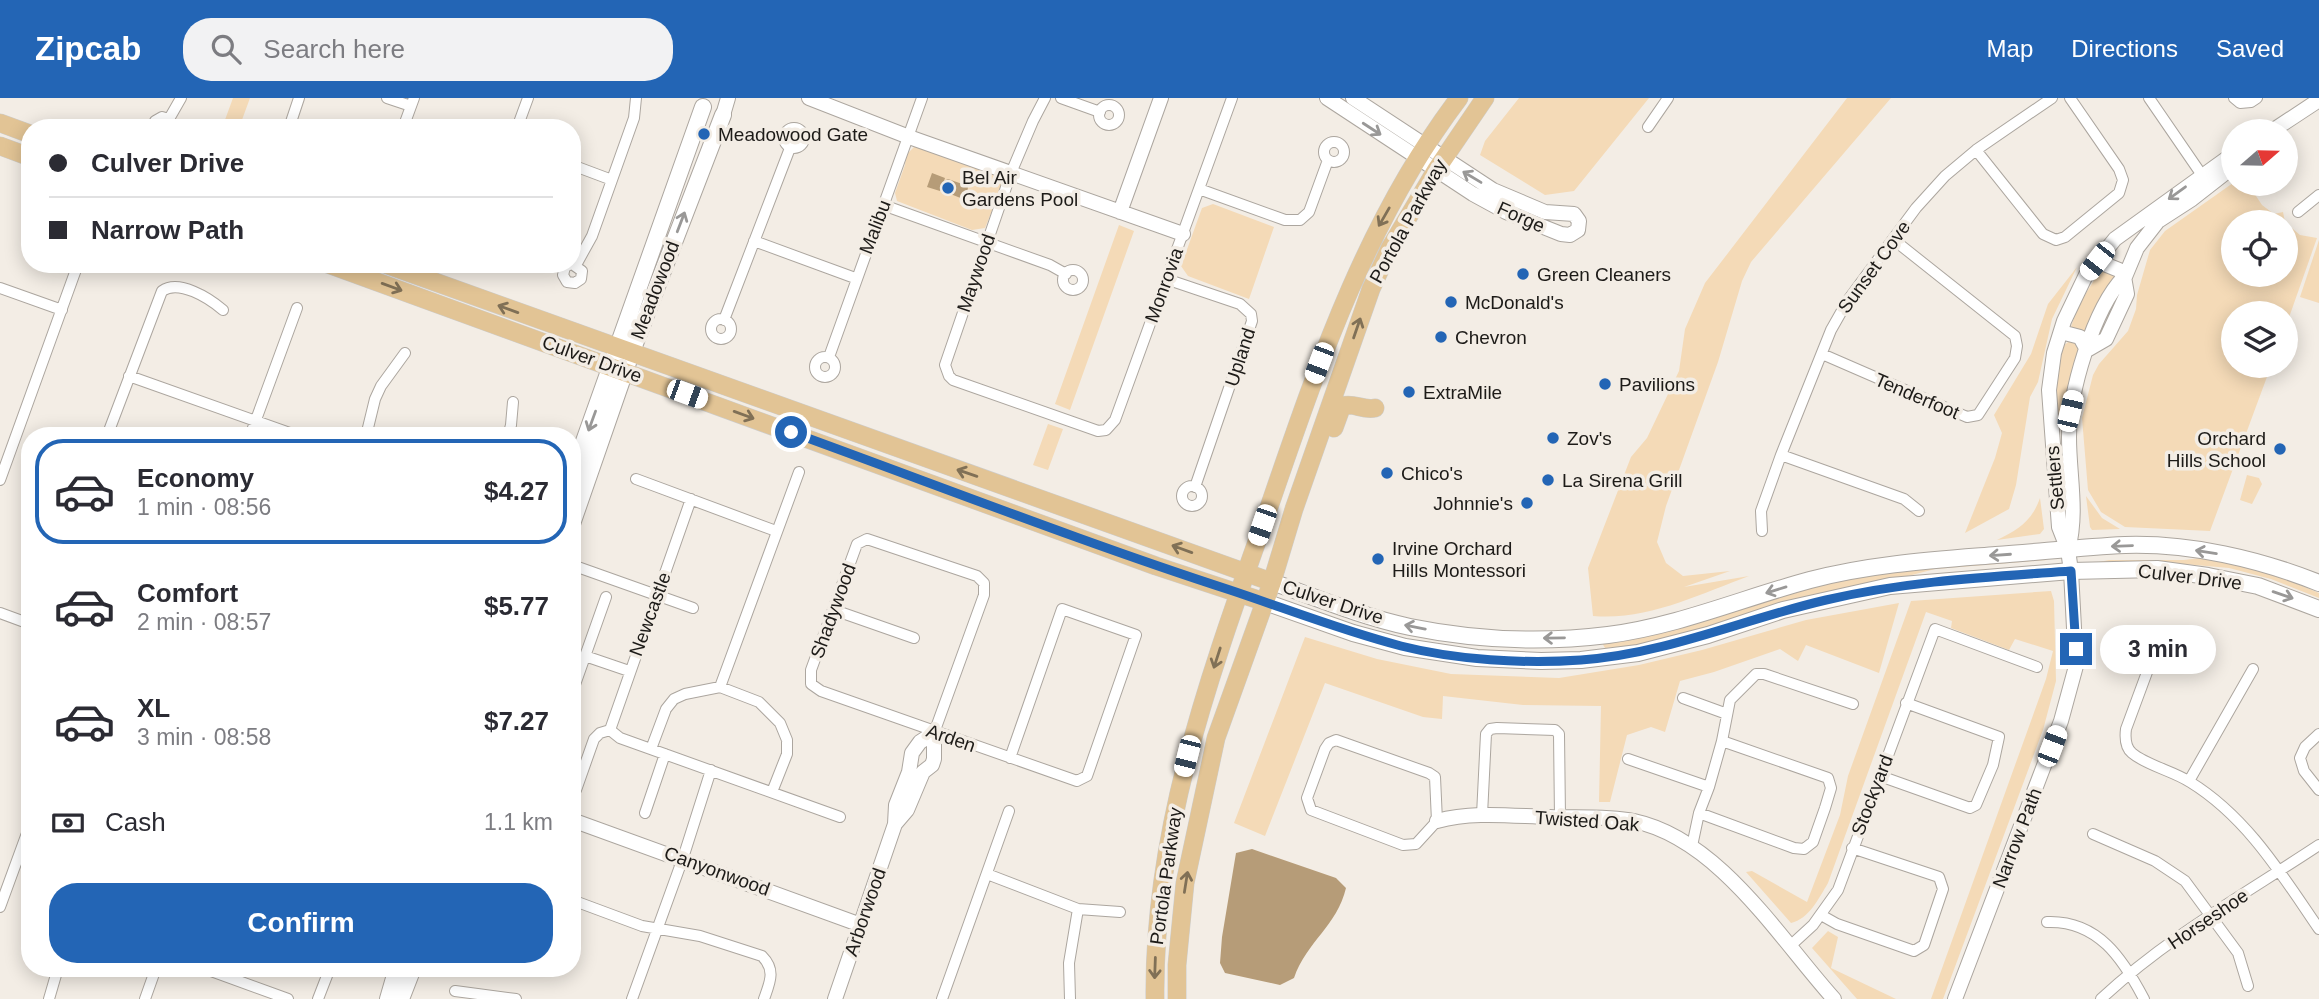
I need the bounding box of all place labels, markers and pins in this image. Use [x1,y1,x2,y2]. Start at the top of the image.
place label: Meadowood Gate [718,124,868,145]
marker: Meadowood Gate [696,126,712,142]
place label: Bel Air Gardens Pool [962,167,1078,210]
marker: Bel Air Gardens Pool [940,180,956,196]
place label: Green Cleaners [1537,264,1671,285]
marker: Green Cleaners [1515,266,1531,282]
place label: McDonald's [1465,292,1564,313]
marker: McDonald's [1443,294,1459,310]
place label: Chevron [1455,327,1527,348]
marker: Chevron [1433,329,1449,345]
place label: Pavilions [1619,374,1695,395]
marker: Pavilions [1597,376,1613,392]
place label: ExtraMile [1423,382,1502,403]
marker: ExtraMile [1401,384,1417,400]
place label: Zov's [1567,428,1612,449]
place label: Orchard Hills School [2167,428,2266,471]
marker: Zov's [1545,430,1561,446]
marker: Orchard Hills School [2272,441,2288,457]
place label: Chico's [1401,463,1463,484]
marker: Chico's [1379,465,1395,481]
place label: La Sirena Grill [1562,470,1682,491]
marker: La Sirena Grill [1540,472,1556,488]
place label: Johnnie's [1433,493,1513,514]
marker: Johnnie's [1519,495,1535,511]
place label: Irvine Orchard Hills Montessori [1392,538,1526,581]
marker: Irvine Orchard Hills Montessori [1370,551,1386,567]

